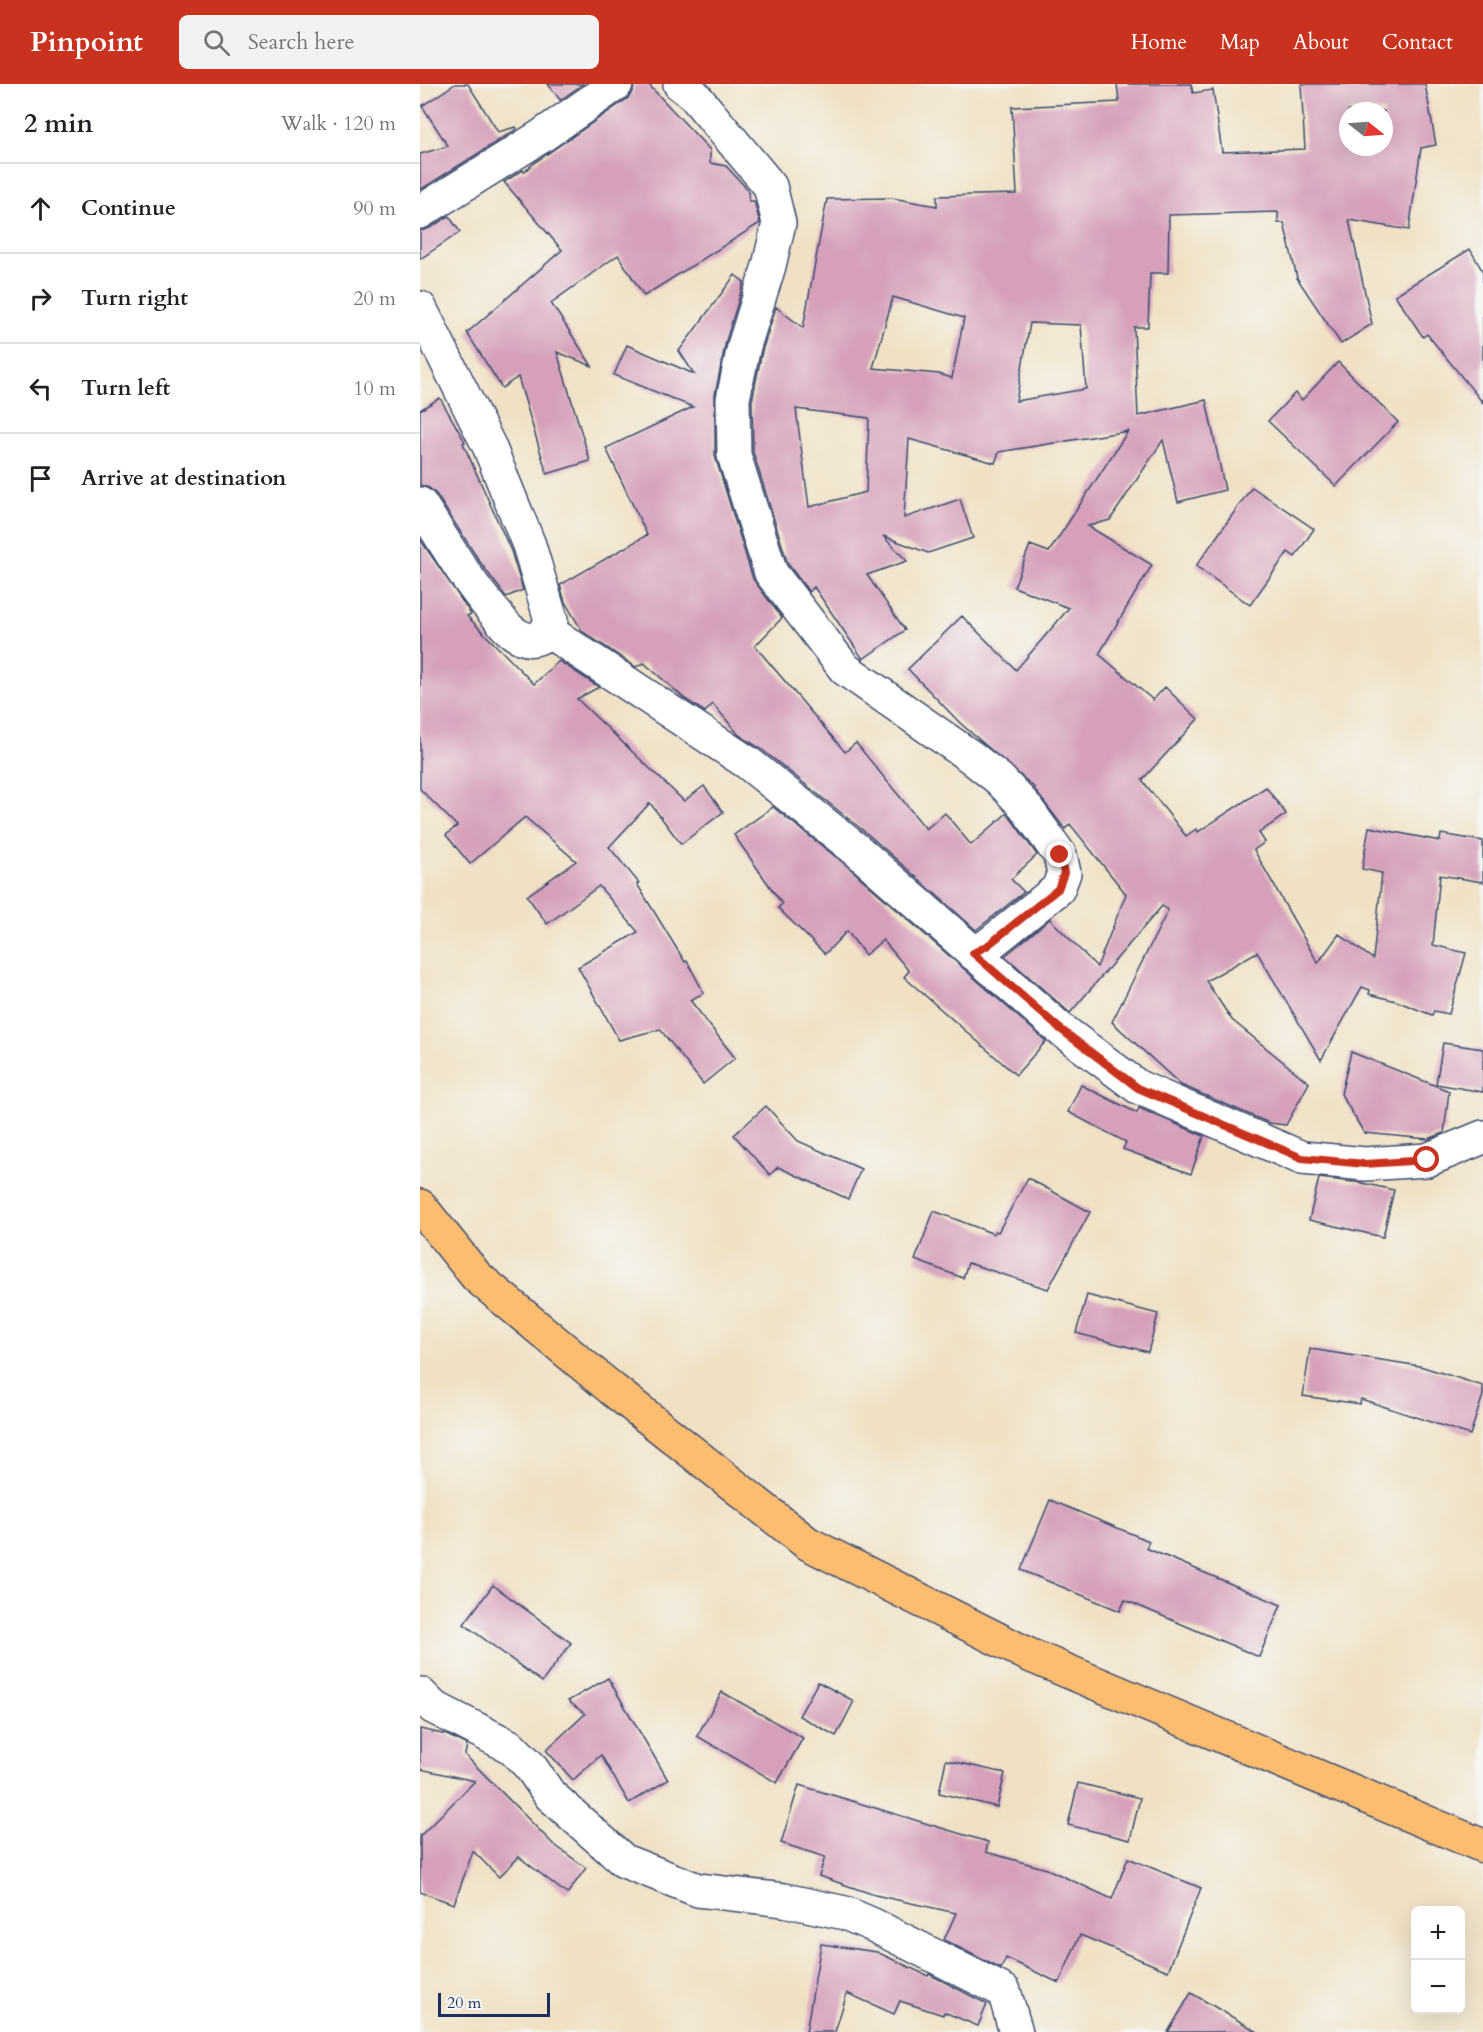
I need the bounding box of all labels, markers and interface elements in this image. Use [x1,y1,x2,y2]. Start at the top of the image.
search box [179,15,599,69]
text: Pinpoint [30,23,143,61]
icon: search [200,26,233,59]
text: Search here [248,27,354,57]
text: Home [1131,28,1187,57]
text: Map [1220,28,1260,57]
text: About [1293,28,1349,57]
text: Contact [1382,28,1453,57]
north arrow [1339,102,1393,156]
text: 2 min [24,106,93,141]
text: Walk · 120 m [281,110,396,137]
icon: ahead [24,192,57,225]
text: Continue [81,193,176,223]
text: 90 m [353,195,396,222]
icon: right [24,282,57,315]
text: Turn right [81,283,188,313]
text: 20 m [353,285,396,312]
icon: left [24,372,57,405]
text: Turn left [81,373,170,403]
text: 10 m [353,375,396,402]
icon: arrive [24,462,57,495]
text: Arrive at destination [81,463,286,493]
route end [1046,841,1072,867]
route start [1413,1146,1439,1172]
map controls [1411,1906,1465,2014]
button: + [1411,1906,1465,1960]
button: − [1411,1960,1465,2014]
scale bar [438,1990,550,2018]
text: 20 m [447,1992,481,2014]

